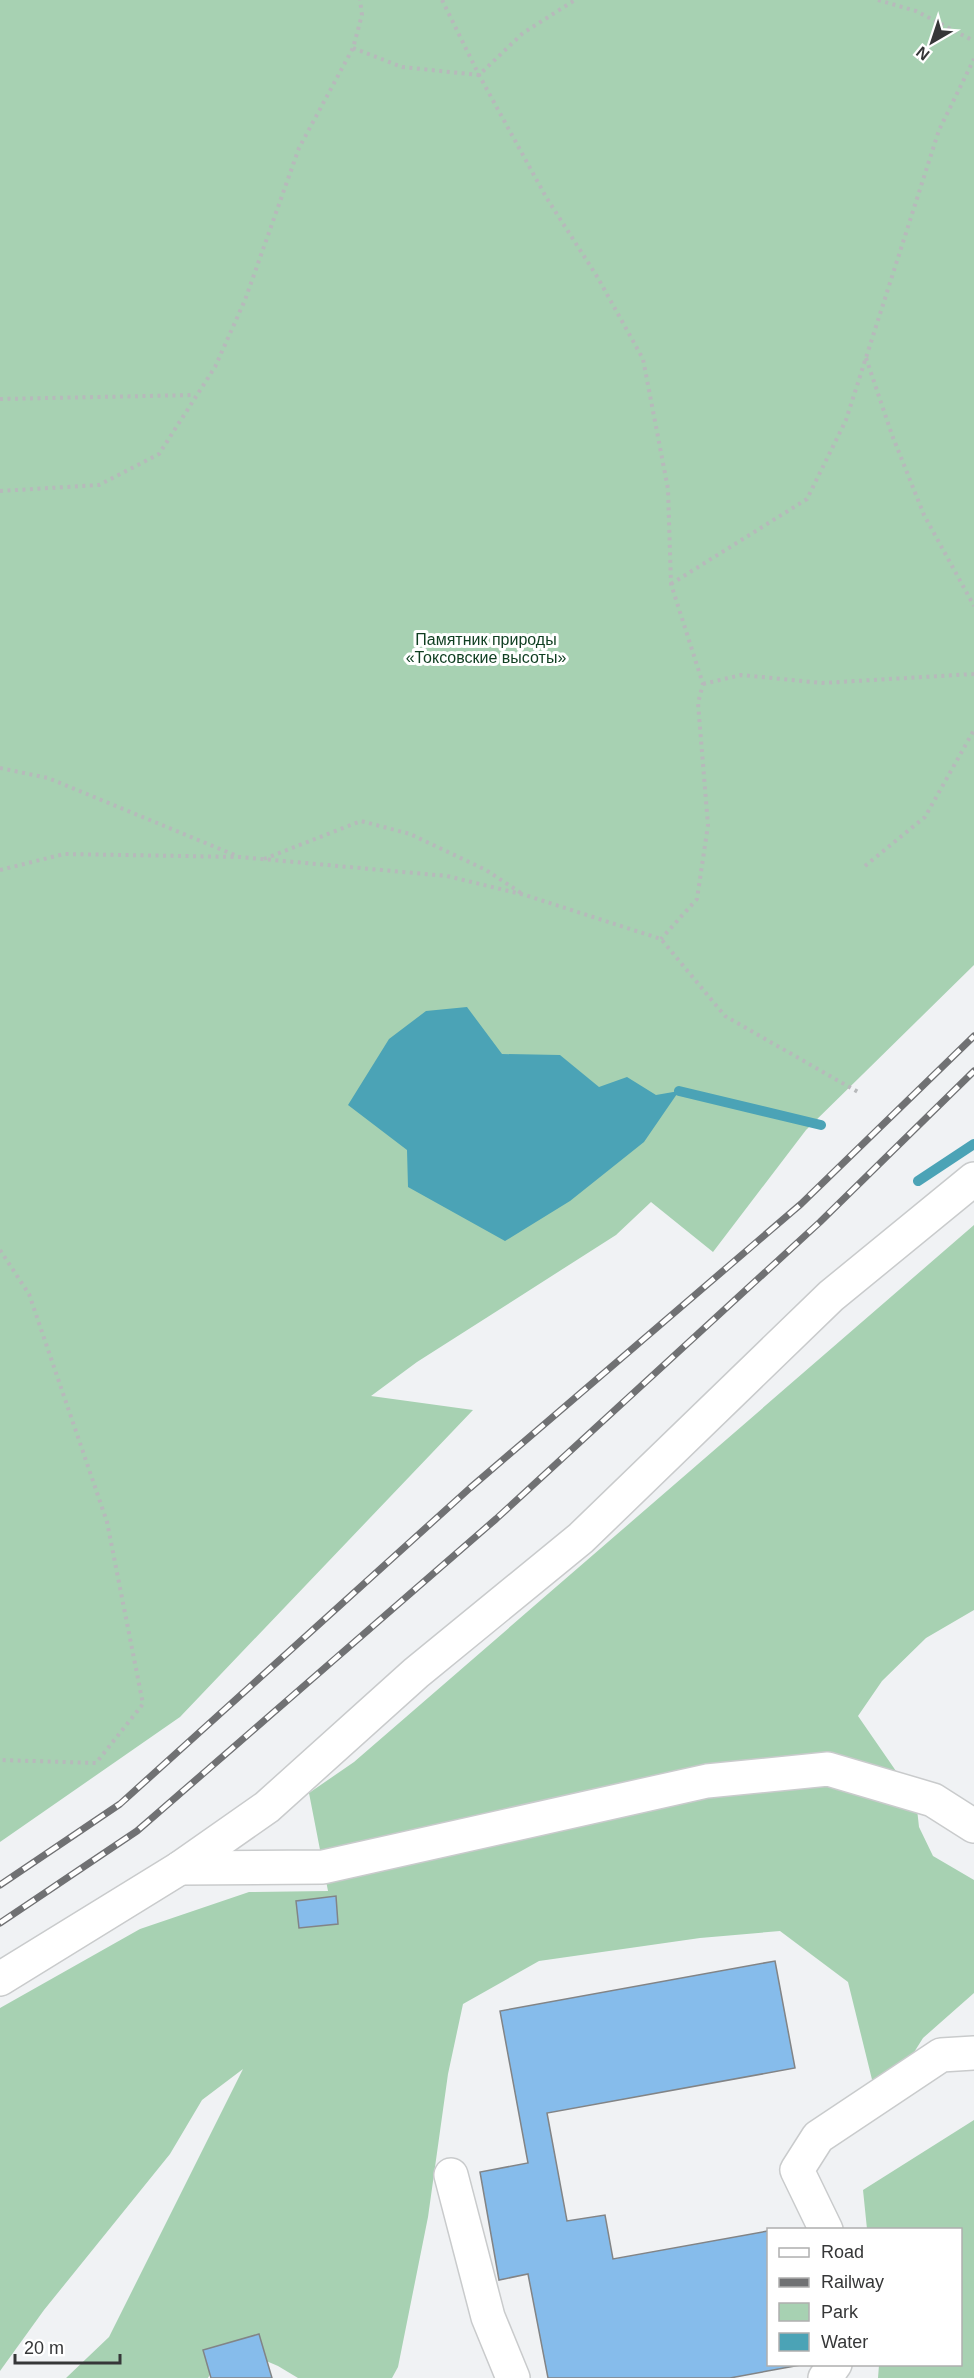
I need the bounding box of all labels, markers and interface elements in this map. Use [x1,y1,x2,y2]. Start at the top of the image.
north arrow [902,12,962,72]
text: N [913,43,933,64]
park label: Памятник природы «Токсовские высоты» [406,631,566,666]
legend [767,2228,962,2366]
text: Road [821,2242,864,2262]
text: Railway [821,2272,884,2292]
text: Park [821,2302,859,2322]
scale bar [15,2327,120,2365]
text: Water [821,2332,868,2352]
text: 20 m [24,2338,64,2358]

